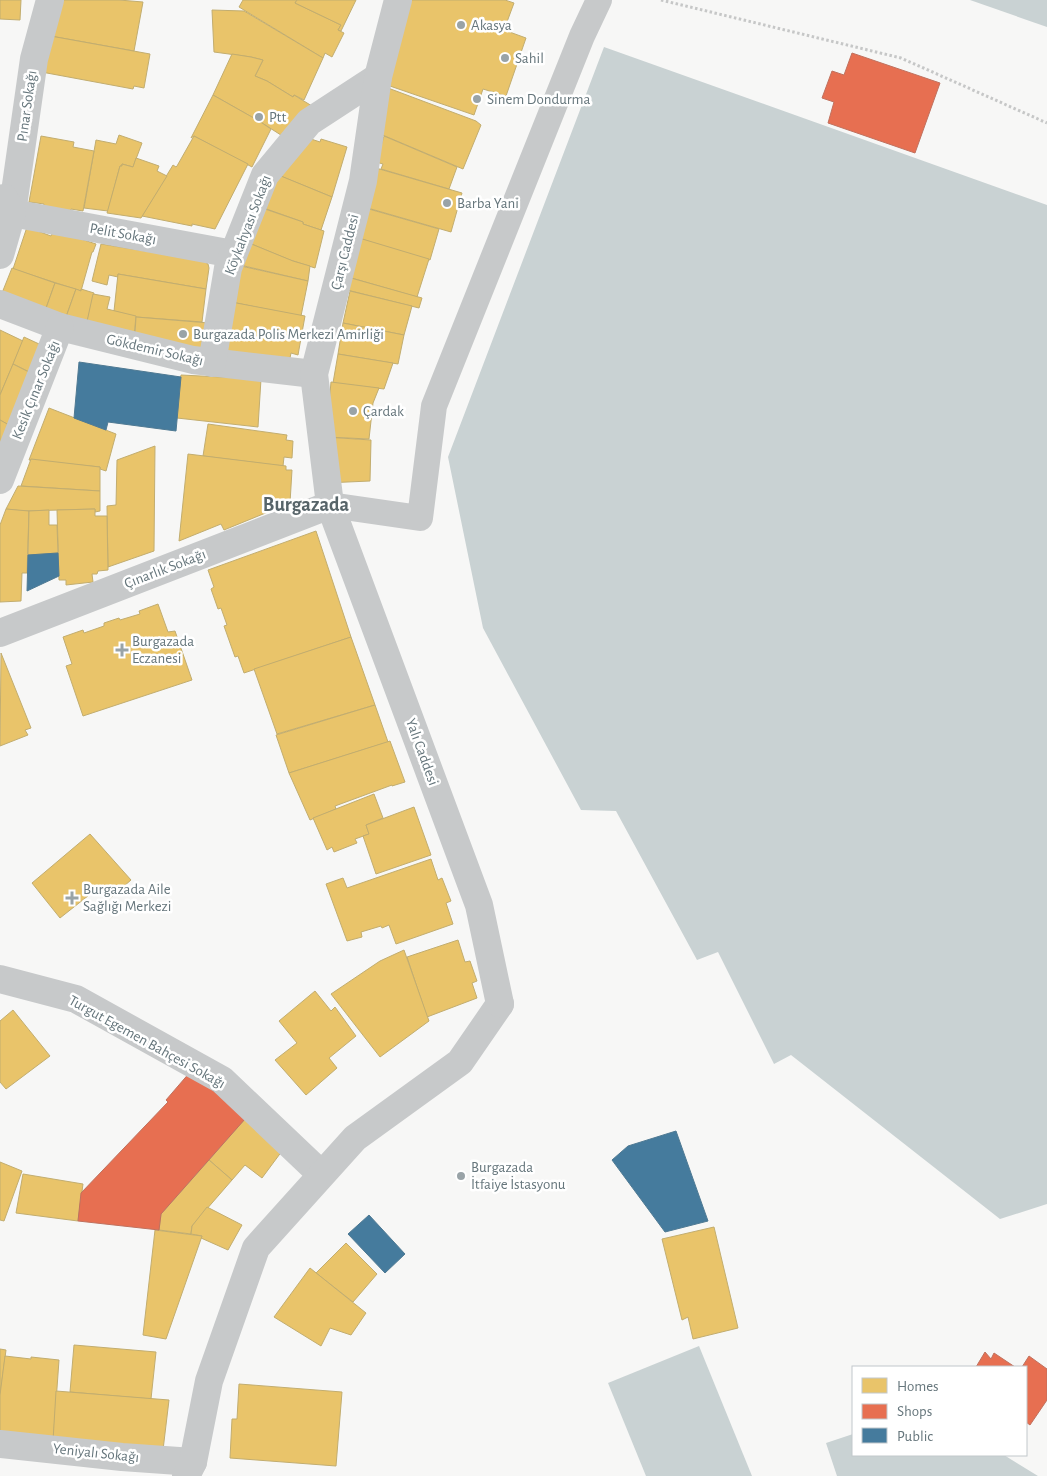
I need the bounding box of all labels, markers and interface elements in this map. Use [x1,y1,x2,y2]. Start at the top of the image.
place label: Akasya [471,18,512,33]
marker: Akasya [455,19,467,31]
place label: Sahil [515,51,544,66]
marker: Sahil [499,52,511,64]
street label: Pınar Sokağı [15,69,39,143]
place label: Sinem Dondurma [487,92,591,107]
marker: Sinem Dondurma [471,93,483,105]
place label: Ptt [269,110,286,125]
marker: Ptt [253,111,265,123]
street label: Köykahyası Sokağı [222,173,274,277]
place label: Barba Yani [457,196,519,211]
marker: Barba Yani [441,197,453,209]
street label: Çarşı Caddesi [328,213,362,291]
street label: Pelit Sokağı [89,221,157,247]
place label: Burgazada Polis Merkezi Amirliği [193,327,384,342]
marker: Burgazada Polis Merkezi Amirliği [177,328,189,340]
street label: Gökdemir Sokağı [105,332,205,368]
street label: Kesik Çınar Sokağı [9,338,63,442]
place label: Çardak [363,404,404,419]
marker: Çardak [347,405,359,417]
district label: Burgazada [263,495,350,515]
street label: Çınarlık Sokağı [122,547,208,591]
place label: Burgazada Eczanesi [132,634,194,666]
marker: Burgazada Eczanesi [116,644,128,656]
street label: Yalı Caddesi [403,717,441,787]
place label: Burgazada Aile Sağlığı Merkezi [83,882,171,914]
marker: Burgazada Aile Sağlığı Merkezi [65,891,79,905]
street label: Turgut Egemen Bahçesi Sokağı [66,993,228,1091]
place label: Burgazada İtfaiye İstasyonu [471,1160,566,1192]
marker: Burgazada İtfaiye İstasyonu [455,1170,467,1182]
legend [852,1366,1027,1456]
text: Homes [897,1379,939,1394]
text: Shops [897,1404,932,1419]
text: Public [897,1429,933,1444]
street label: Yeniyalı Sokağı [52,1441,140,1465]

